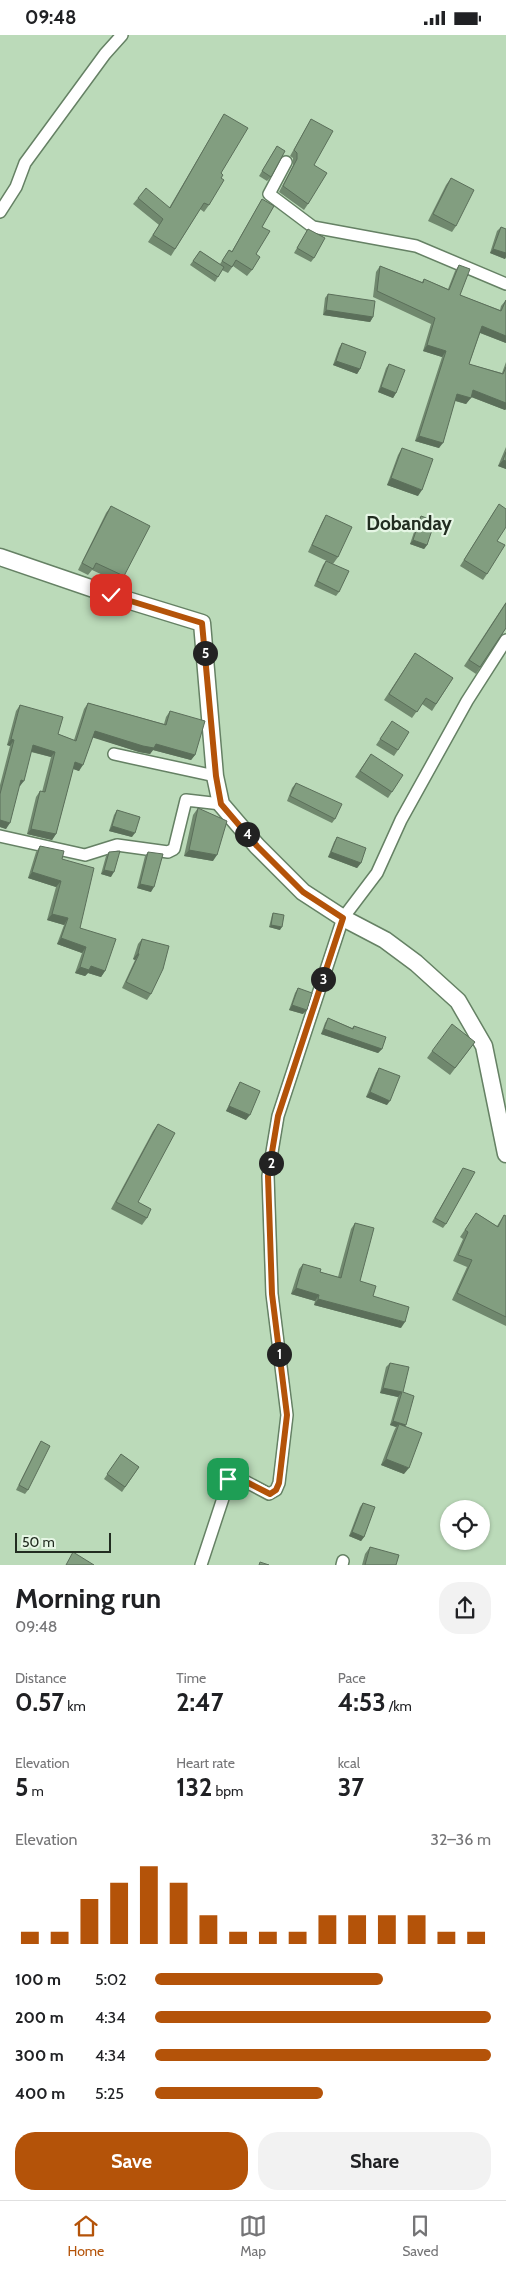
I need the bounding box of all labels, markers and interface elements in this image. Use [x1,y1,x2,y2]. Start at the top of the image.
text: 09:48 [25,6,77,29]
district label: Dobanday [366,512,452,535]
pin [90,574,132,616]
icon: check [97,581,125,609]
pin: 5 [192,641,218,665]
text: 5 [202,644,209,662]
pin: 4 [234,821,260,847]
text: 4 [243,825,252,843]
pin: 3 [310,967,336,991]
text: 3 [320,970,327,988]
pin: 2 [258,1151,284,1175]
text: 2 [268,1154,275,1172]
pin: 1 [266,1341,292,1367]
text: 1 [277,1345,282,1363]
pin [207,1458,249,1500]
icon: arrive [214,1465,242,1493]
map controls [440,1500,490,1550]
button: locate [440,1500,490,1550]
scale bar [15,1530,111,1553]
text: 50 m [22,1533,55,1551]
text: Morning run [15,1581,161,1615]
button: share [439,1582,491,1634]
text: 09:48 [15,1617,58,1636]
text: Distance [15,1669,67,1687]
text: Time [176,1669,206,1687]
text: Pace [338,1669,366,1687]
text: 0.57 [15,1687,64,1717]
text: 2:47 [176,1687,223,1717]
text: 4:53 [338,1687,386,1717]
text: km [64,1697,86,1715]
text: /km [386,1697,412,1715]
text: Elevation [15,1754,70,1772]
text: Heart rate [176,1754,235,1772]
text: kcal [338,1754,360,1772]
text: 5 [15,1772,28,1802]
text: 132 [176,1772,212,1802]
text: 37 [338,1772,364,1802]
text: m [28,1782,44,1800]
text: bpm [212,1782,243,1800]
text: Elevation [15,1830,78,1849]
text: 32–36 m [430,1830,491,1849]
text: 100 m [15,1970,61,1989]
text: 5:02 [95,1970,127,1989]
text: 200 m [15,2008,64,2027]
text: 4:34 [95,2008,125,2027]
text: 300 m [15,2046,64,2065]
text: 4:34 [95,2046,125,2065]
text: 400 m [15,2084,65,2103]
text: 5:25 [95,2084,124,2103]
button: Save [15,2132,248,2190]
button: Share [258,2132,491,2190]
tab: Home [67,2212,104,2260]
tab: Map [239,2212,267,2260]
tab: Saved [402,2212,439,2260]

